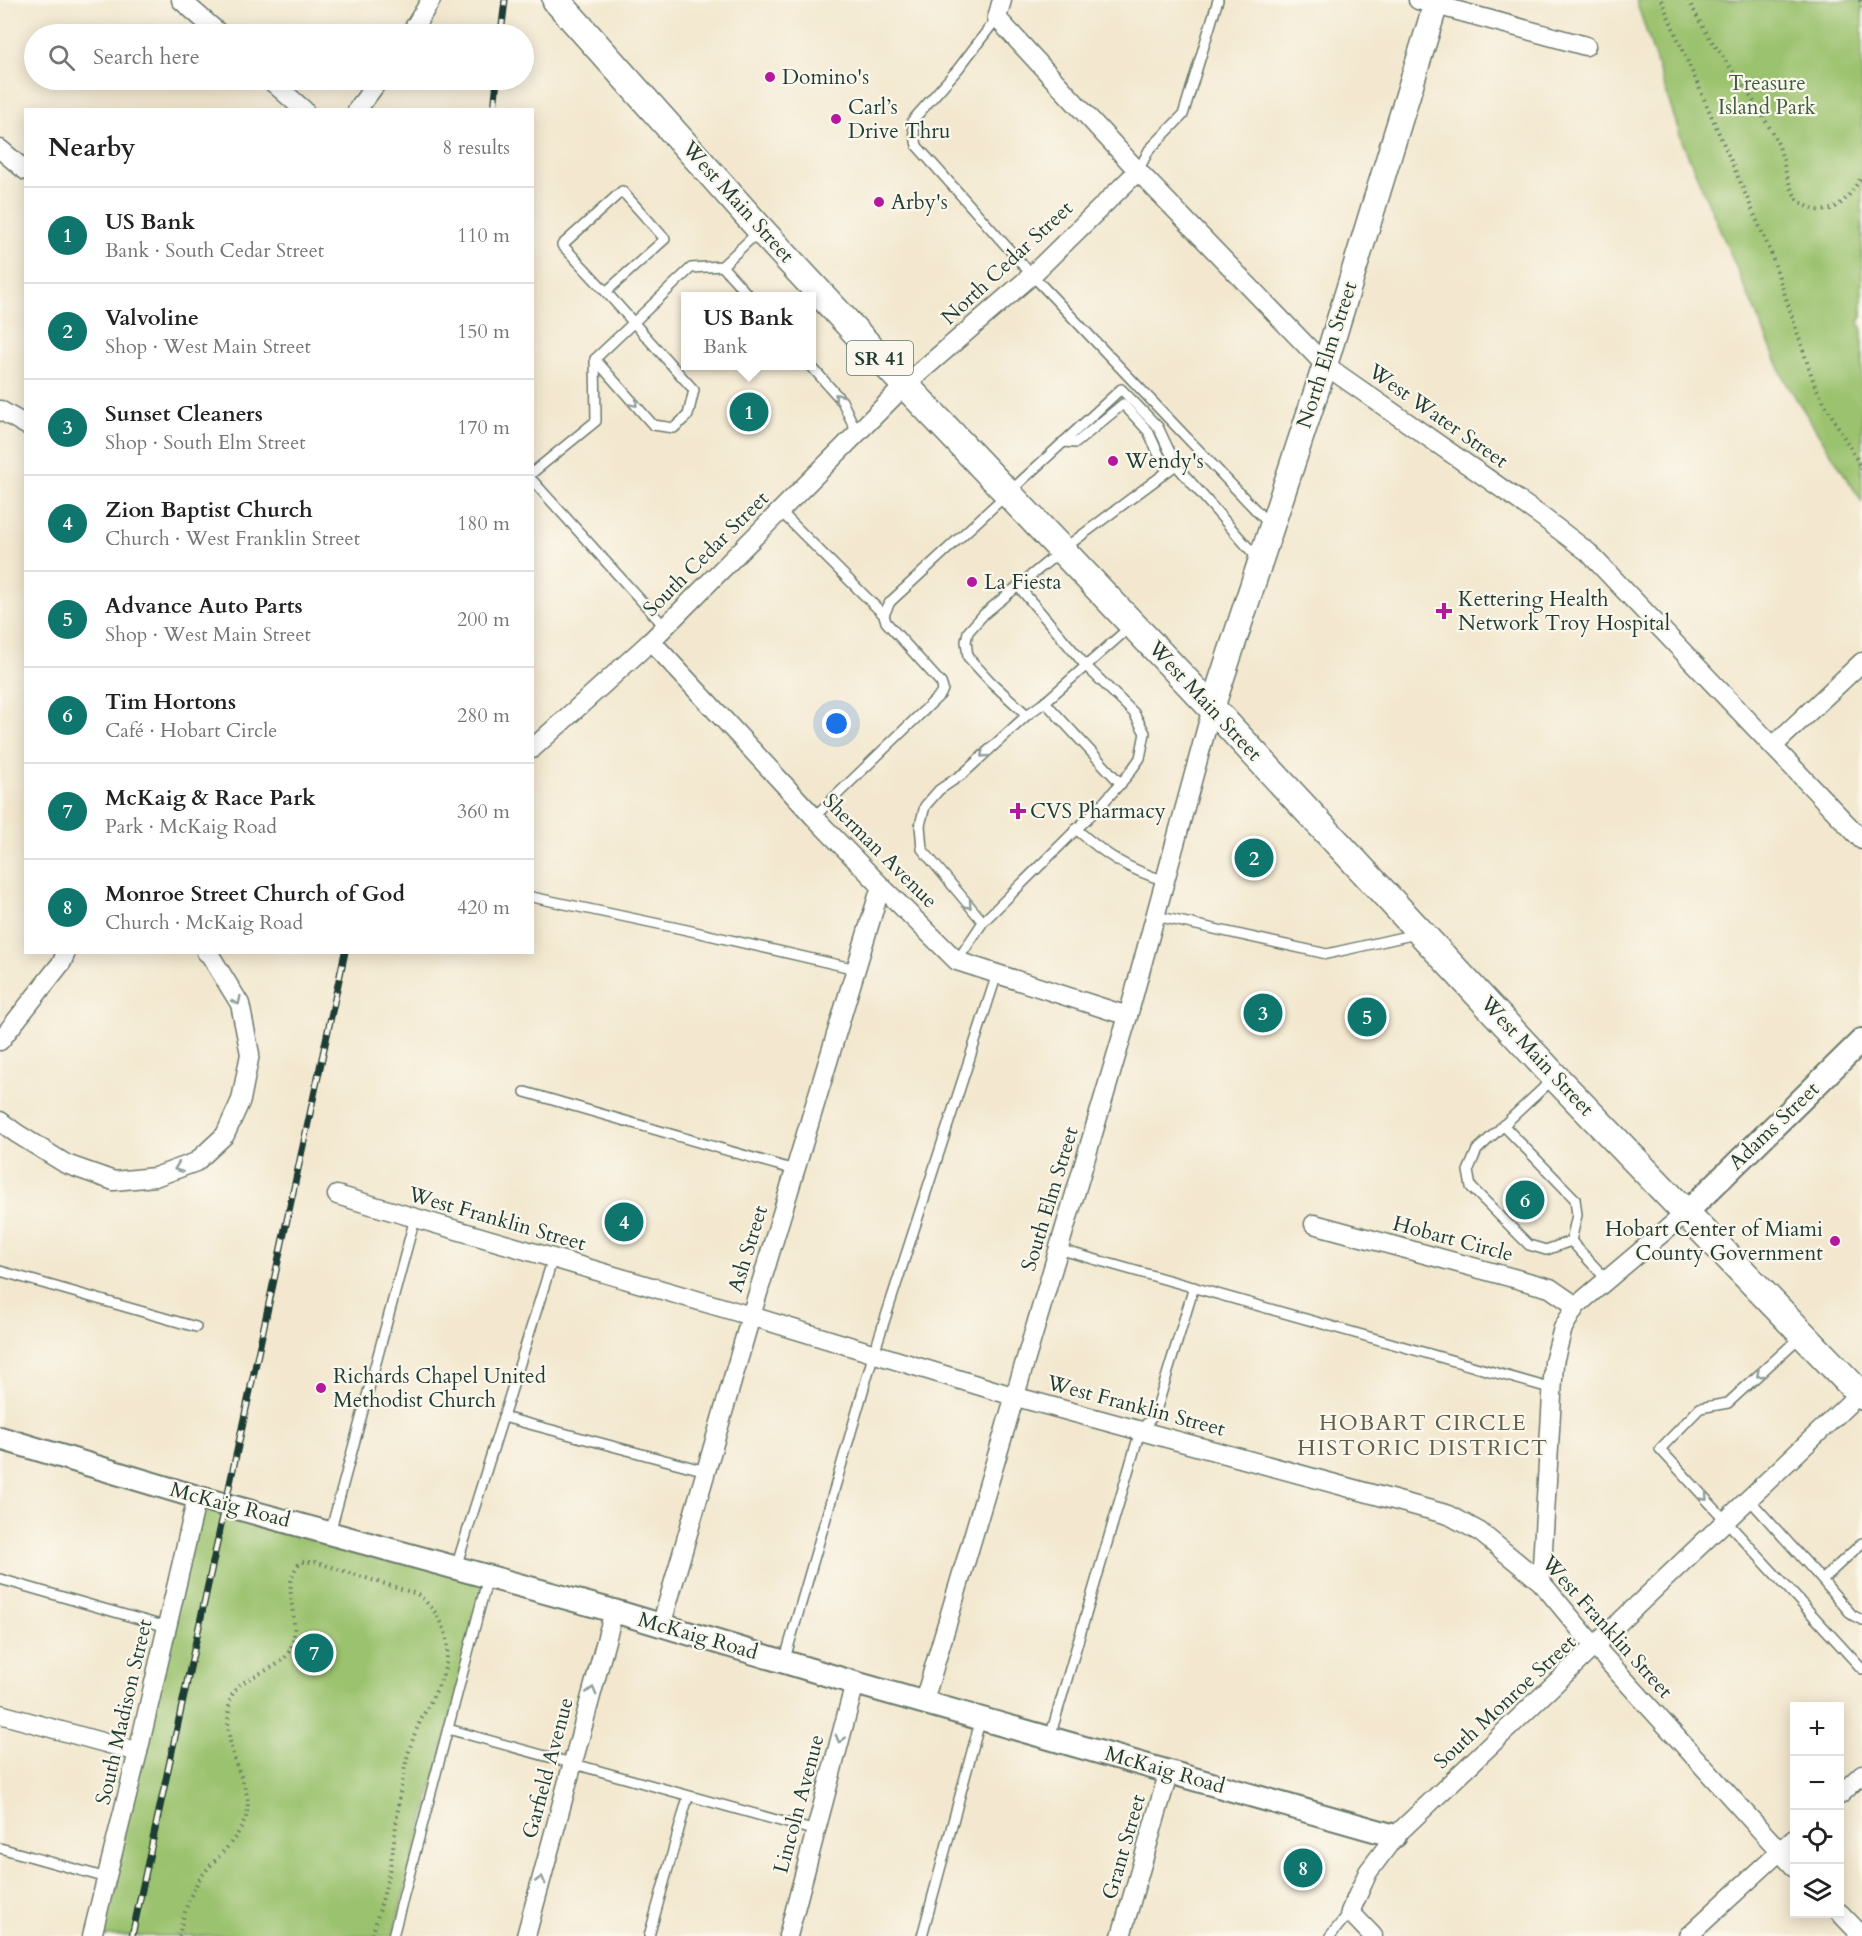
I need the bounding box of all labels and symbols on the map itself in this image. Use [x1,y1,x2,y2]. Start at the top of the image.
place label: Domino's [782,63,869,92]
park label: Treasure Island Park [1718,69,1817,122]
marker: Domino's [763,70,777,84]
place label: Carl’s Drive Thru [848,93,951,146]
marker: Carl’s Drive Thru [829,112,843,126]
street label: West Main Street [675,134,801,270]
place label: Arby's [891,188,948,217]
street label: North Cedar Street [935,194,1079,332]
marker: Arby's [872,195,886,209]
street label: North Elm Street [1290,277,1365,432]
road number: SR 41 [847,341,913,375]
street label: West Water Street [1362,356,1514,475]
pin: 1 [730,390,768,434]
one-way arrow [834,393,845,404]
one-way arrow [627,396,638,407]
place label: Wendy's [1124,447,1204,476]
marker: Wendy's [1106,454,1120,468]
street label: South Cedar Street [637,484,776,623]
place label: La Fiesta [984,568,1062,597]
marker: La Fiesta [965,575,979,589]
place label: Kettering Health Network Troy Hospital [1458,585,1670,638]
marker: Kettering Health Network Troy Hospital [1435,602,1453,620]
street label: West Main Street [1141,634,1269,768]
your location [822,709,851,738]
one-way arrow [980,747,991,758]
street label: Sherman Avenue [816,787,944,915]
place label: CVS Pharmacy [1030,797,1166,826]
marker: CVS Pharmacy [1011,804,1025,818]
pin: 2 [1234,836,1274,880]
one-way arrow [961,898,972,908]
street label: West Main Street [1473,989,1601,1123]
pin: 3 [1244,990,1282,1036]
pin: 5 [1348,994,1386,1040]
one-way arrow [230,995,242,1006]
street label: Adams Street [1722,1075,1826,1177]
street label: South Elm Street [1014,1123,1086,1275]
one-way arrow [174,1161,184,1174]
pin: 6 [1506,1178,1544,1222]
street label: West Franklin Street [404,1180,589,1258]
pin: 4 [604,1200,644,1244]
street label: Ash Street [721,1202,775,1296]
street label: Hobart Circle [1390,1209,1516,1269]
place label: Hobart Center of Miami County Government [1605,1215,1823,1268]
marker: Hobart Center of Miami County Government [1828,1234,1842,1248]
place label: Richards Chapel United Methodist Church [333,1362,546,1415]
one-way arrow [1756,1367,1767,1378]
street label: West Franklin Street [1043,1368,1229,1444]
marker: Richards Chapel United Methodist Church [314,1381,328,1395]
district label: HOBART CIRCLE HISTORIC DISTRICT [1297,1408,1549,1463]
street label: McKaig Road [167,1475,293,1535]
one-way arrow [1697,1491,1708,1501]
street label: West Franklin Street [1534,1548,1679,1705]
street label: McKaig Road [635,1605,761,1667]
street label: South Madison Street [89,1616,160,1808]
street label: South Monroe Street [1427,1628,1583,1776]
pin: 7 [294,1630,334,1676]
one-way arrow [585,1687,597,1697]
street label: Garfield Avenue [515,1694,581,1842]
street label: Lincoln Avenue [767,1731,831,1877]
one-way arrow [834,1734,847,1744]
street label: McKaig Road [1102,1739,1228,1801]
street label: Grant Street [1095,1791,1153,1903]
pin: 8 [1284,1846,1322,1890]
one-way arrow [534,1875,546,1885]

